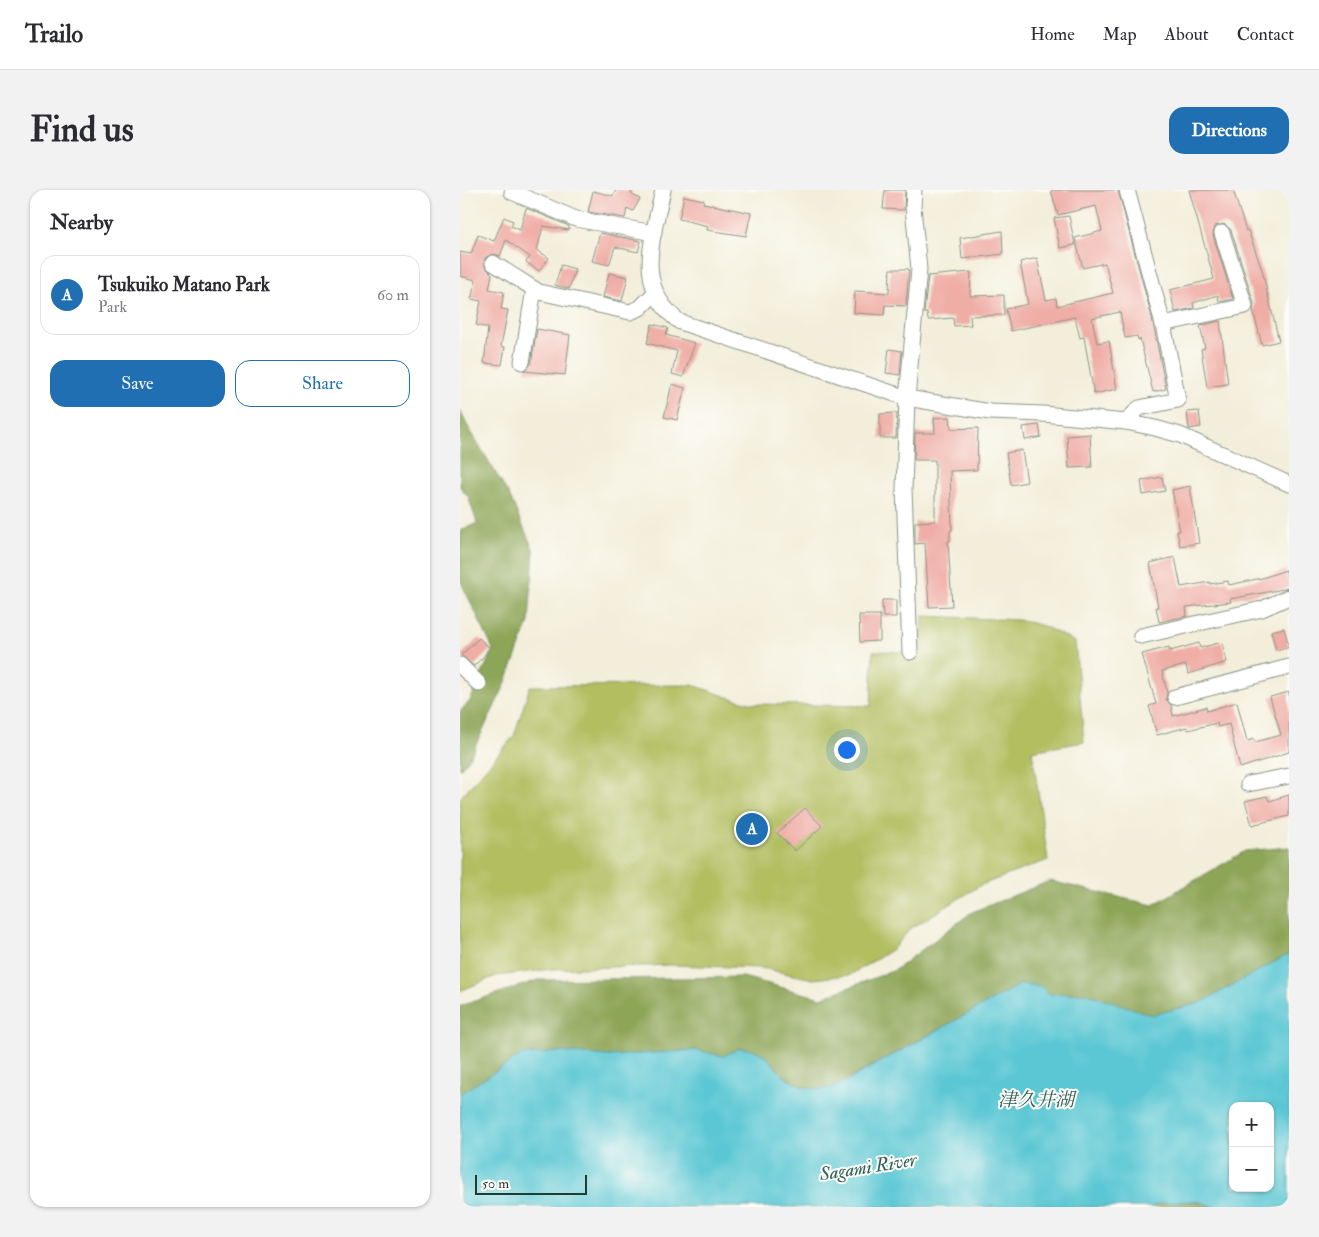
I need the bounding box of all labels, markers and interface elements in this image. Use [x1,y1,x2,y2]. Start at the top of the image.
text: Trailo [25,19,83,50]
text: Home [1030,23,1075,46]
text: Map [1103,23,1137,46]
text: About [1165,23,1209,46]
text: Contact [1237,23,1294,46]
button: Directions [1169,107,1289,154]
text: Find us [30,108,134,152]
text: Nearby [50,209,113,236]
text: Tsukuiko Matano Park [98,273,270,297]
text: A [62,285,72,305]
text: 60 m [377,285,409,305]
text: Park [98,297,127,317]
button: Save [50,360,225,407]
button: Share [235,360,410,407]
your location [834,737,860,763]
pin: A [736,810,768,848]
water label: 津久井湖 [998,1088,1077,1112]
map controls [1229,1102,1274,1192]
button: + [1229,1102,1274,1147]
water label: Sagami River [817,1147,919,1187]
button: − [1229,1147,1274,1192]
scale bar [475,1172,588,1195]
text: 50 m [482,1175,509,1192]

